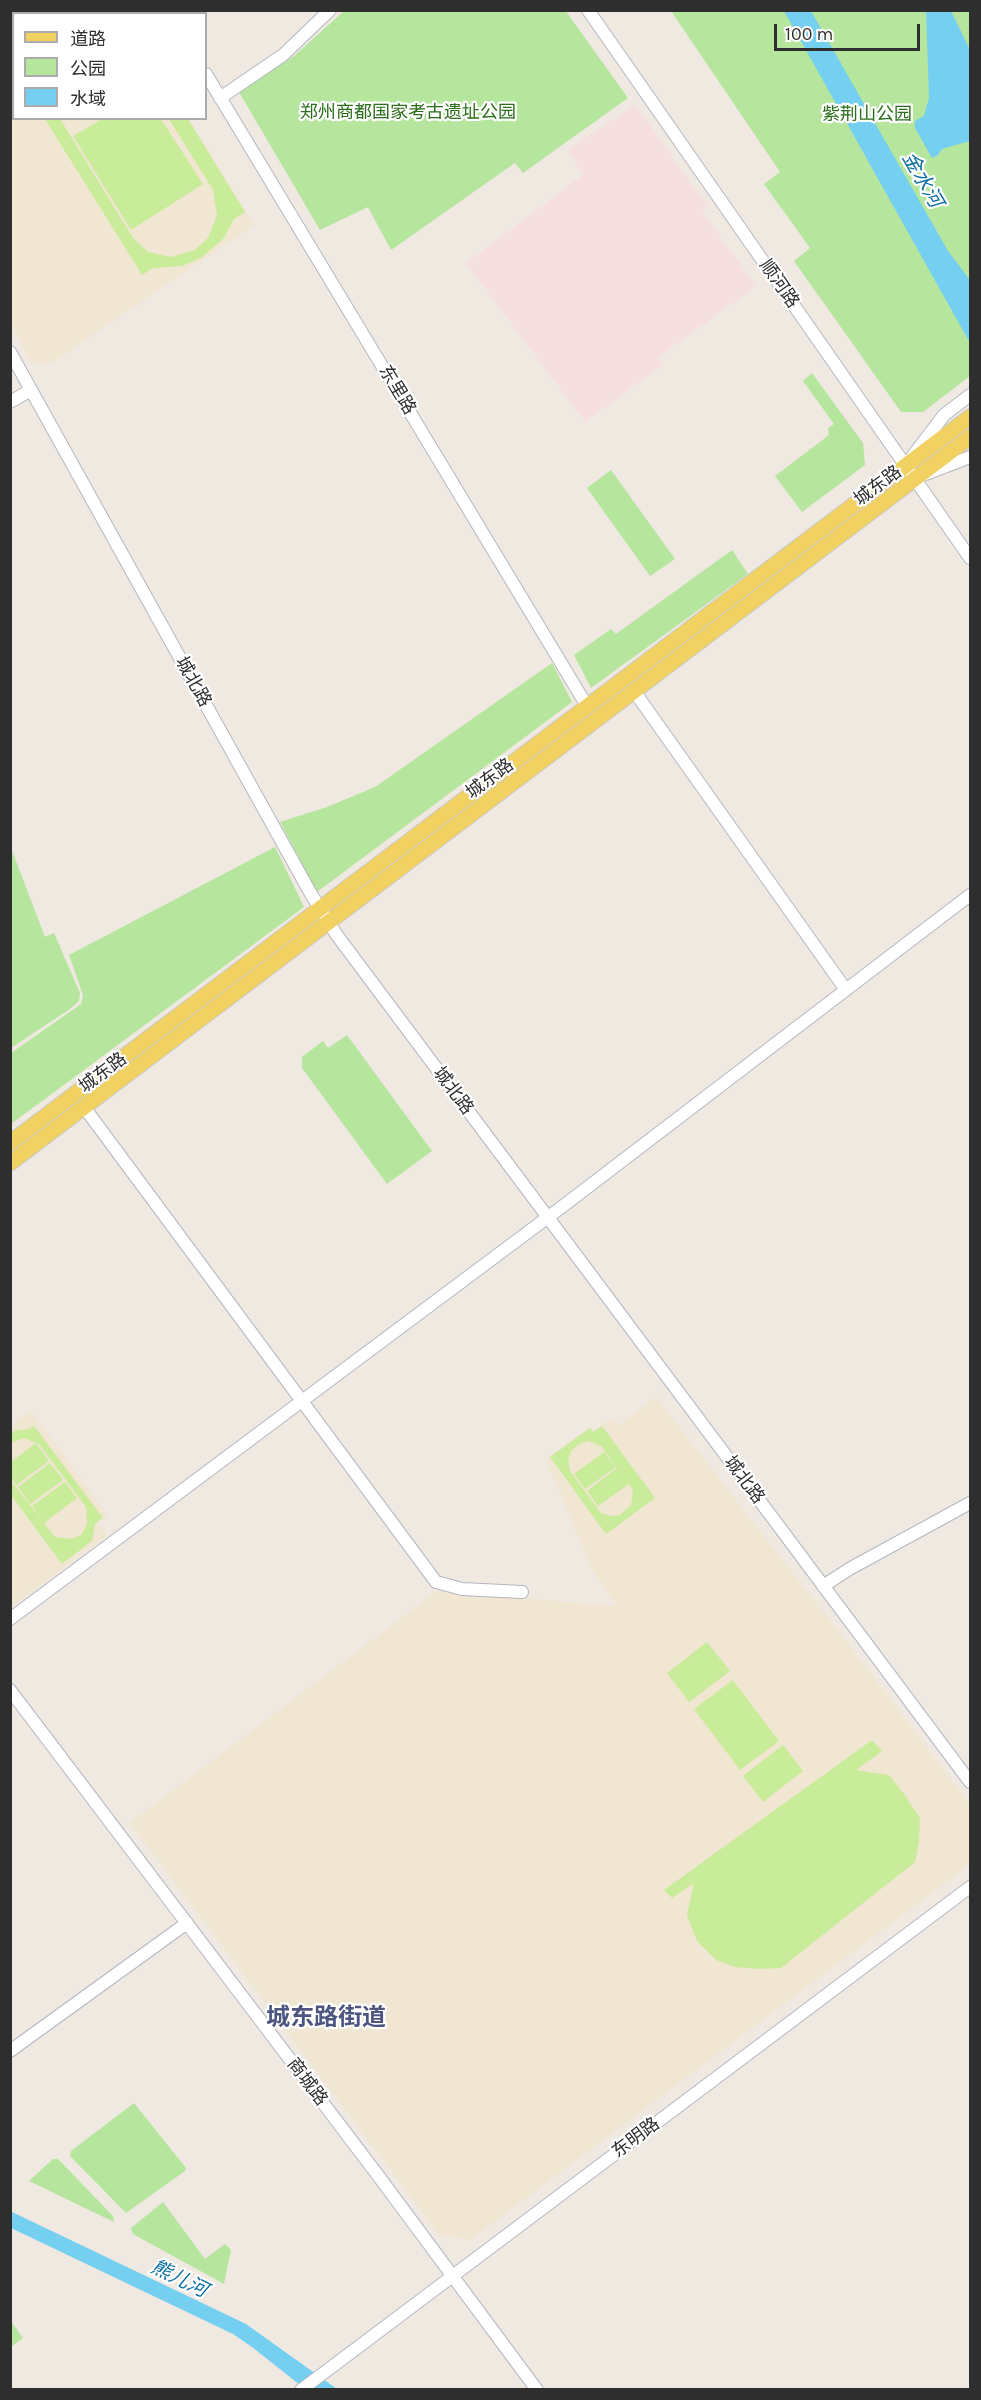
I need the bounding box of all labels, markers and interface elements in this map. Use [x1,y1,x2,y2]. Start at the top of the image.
legend [12,12,207,120]
scale bar [777,12,922,50]
text: 100 m [785,23,833,45]
text: 道路 [70,28,106,50]
text: 公园 [70,58,106,80]
text: 水域 [70,88,106,110]
park label: 郑州商都国家考古遗址公园 [300,102,516,124]
park label: 紫荆山公园 [822,104,912,126]
water label: 金水河 [897,148,947,212]
street label: 顺河路 [755,256,803,312]
street label: 东里路 [374,361,420,419]
street label: 城东路 [850,461,906,511]
street label: 城北路 [170,653,216,711]
street label: 城东路 [462,754,518,804]
street label: 城东路 [75,1048,131,1098]
street label: 城北路 [428,1063,478,1119]
street label: 城北路 [719,1452,769,1508]
district label: 城东路街道 [266,2004,386,2032]
street label: 商城路 [282,2054,332,2110]
street label: 东明路 [608,2113,664,2163]
water label: 熊儿河 [147,2255,211,2303]

